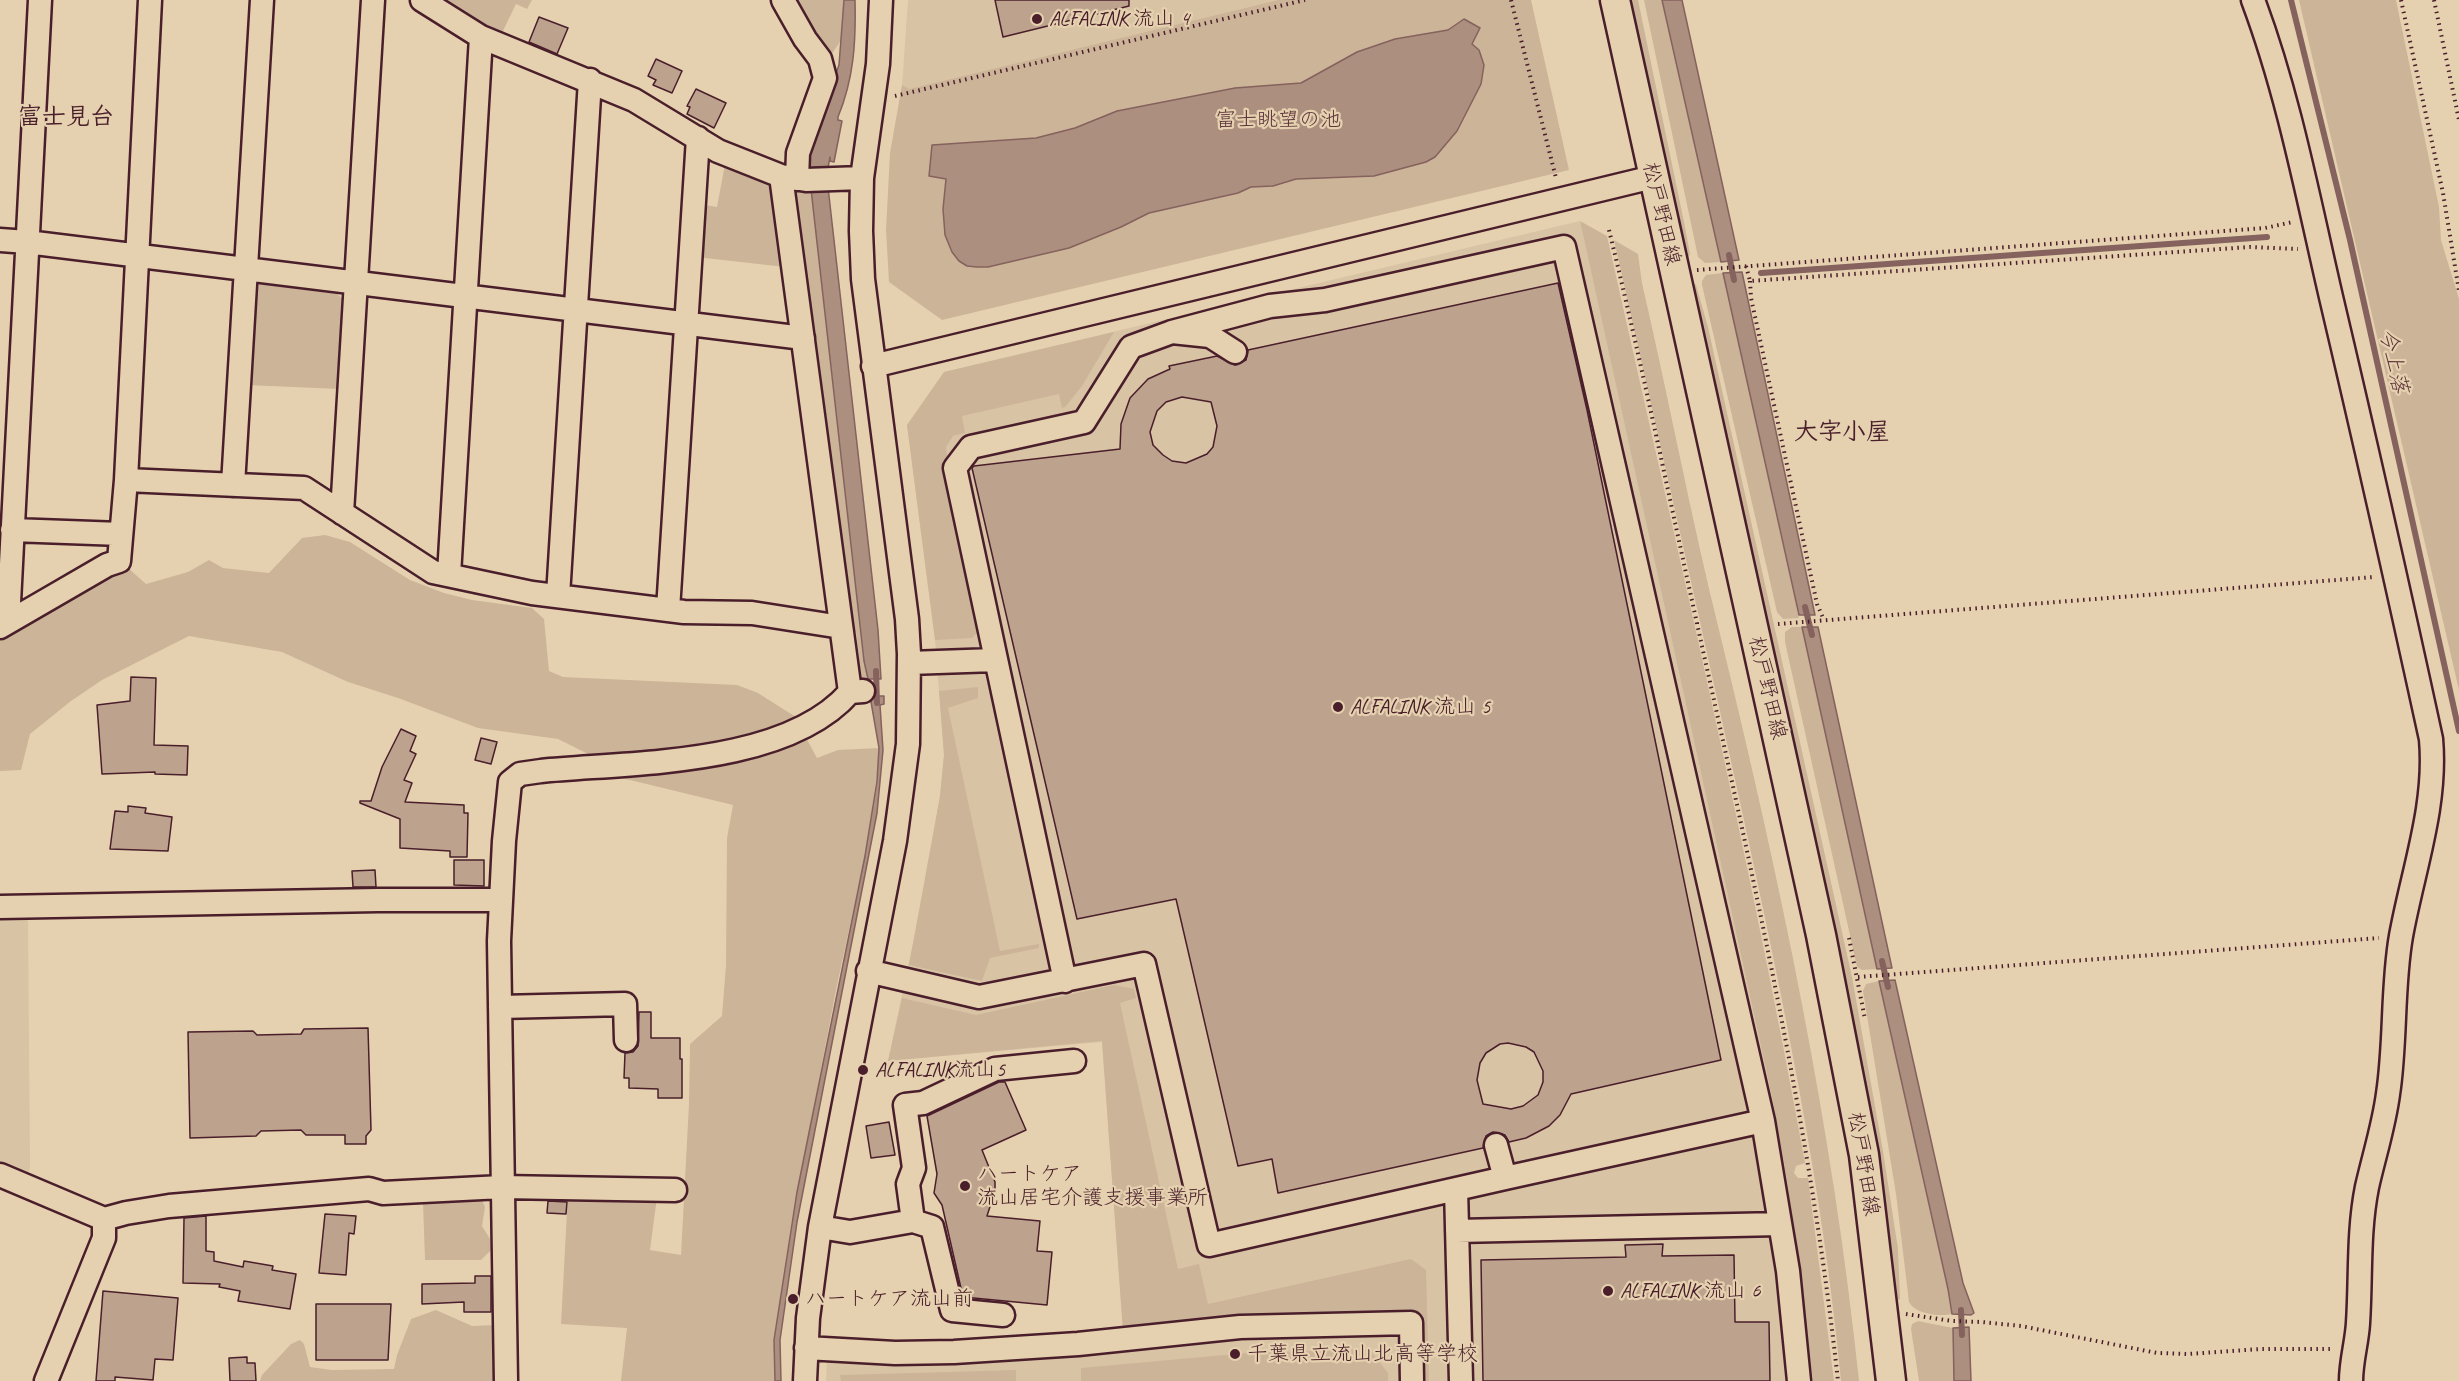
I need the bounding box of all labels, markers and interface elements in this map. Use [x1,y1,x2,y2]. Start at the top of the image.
place label: ALFALINK 流山 4 [1049,6,1189,32]
marker: ALFALINK 流山 4 [1030,12,1044,26]
district label: 富士見台 [18,104,114,132]
park label: 富士眺望の池 [1215,107,1341,133]
street label: 松戸野田線 [1637,160,1685,268]
water label: 今上落 [2373,326,2413,396]
district label: 大字小屋 [1794,419,1890,447]
street label: 松戸野田線 [1743,634,1791,742]
place label: ALFALINK 流山 5 [1350,694,1490,720]
marker: ALFALINK 流山 5 [1331,700,1345,714]
place label: ALFALINK流山5 [875,1057,1005,1083]
marker: ALFALINK流山5 [856,1063,870,1077]
street label: 松戸野田線 [1842,1110,1884,1218]
place label: ハートケア 流山居宅介護支援事業所 [977,1161,1208,1211]
marker: ハートケア 流山居宅介護支援事業所 [958,1179,972,1193]
place label: ALFALINK 流山 6 [1620,1278,1760,1304]
marker: ALFALINK 流山 6 [1601,1284,1615,1298]
place label: ハートケア流山前 [805,1286,973,1312]
marker: ハートケア流山前 [786,1292,800,1306]
place label: 千葉県立流山北高等学校 [1247,1341,1478,1367]
marker: 千葉県立流山北高等学校 [1228,1347,1242,1361]

